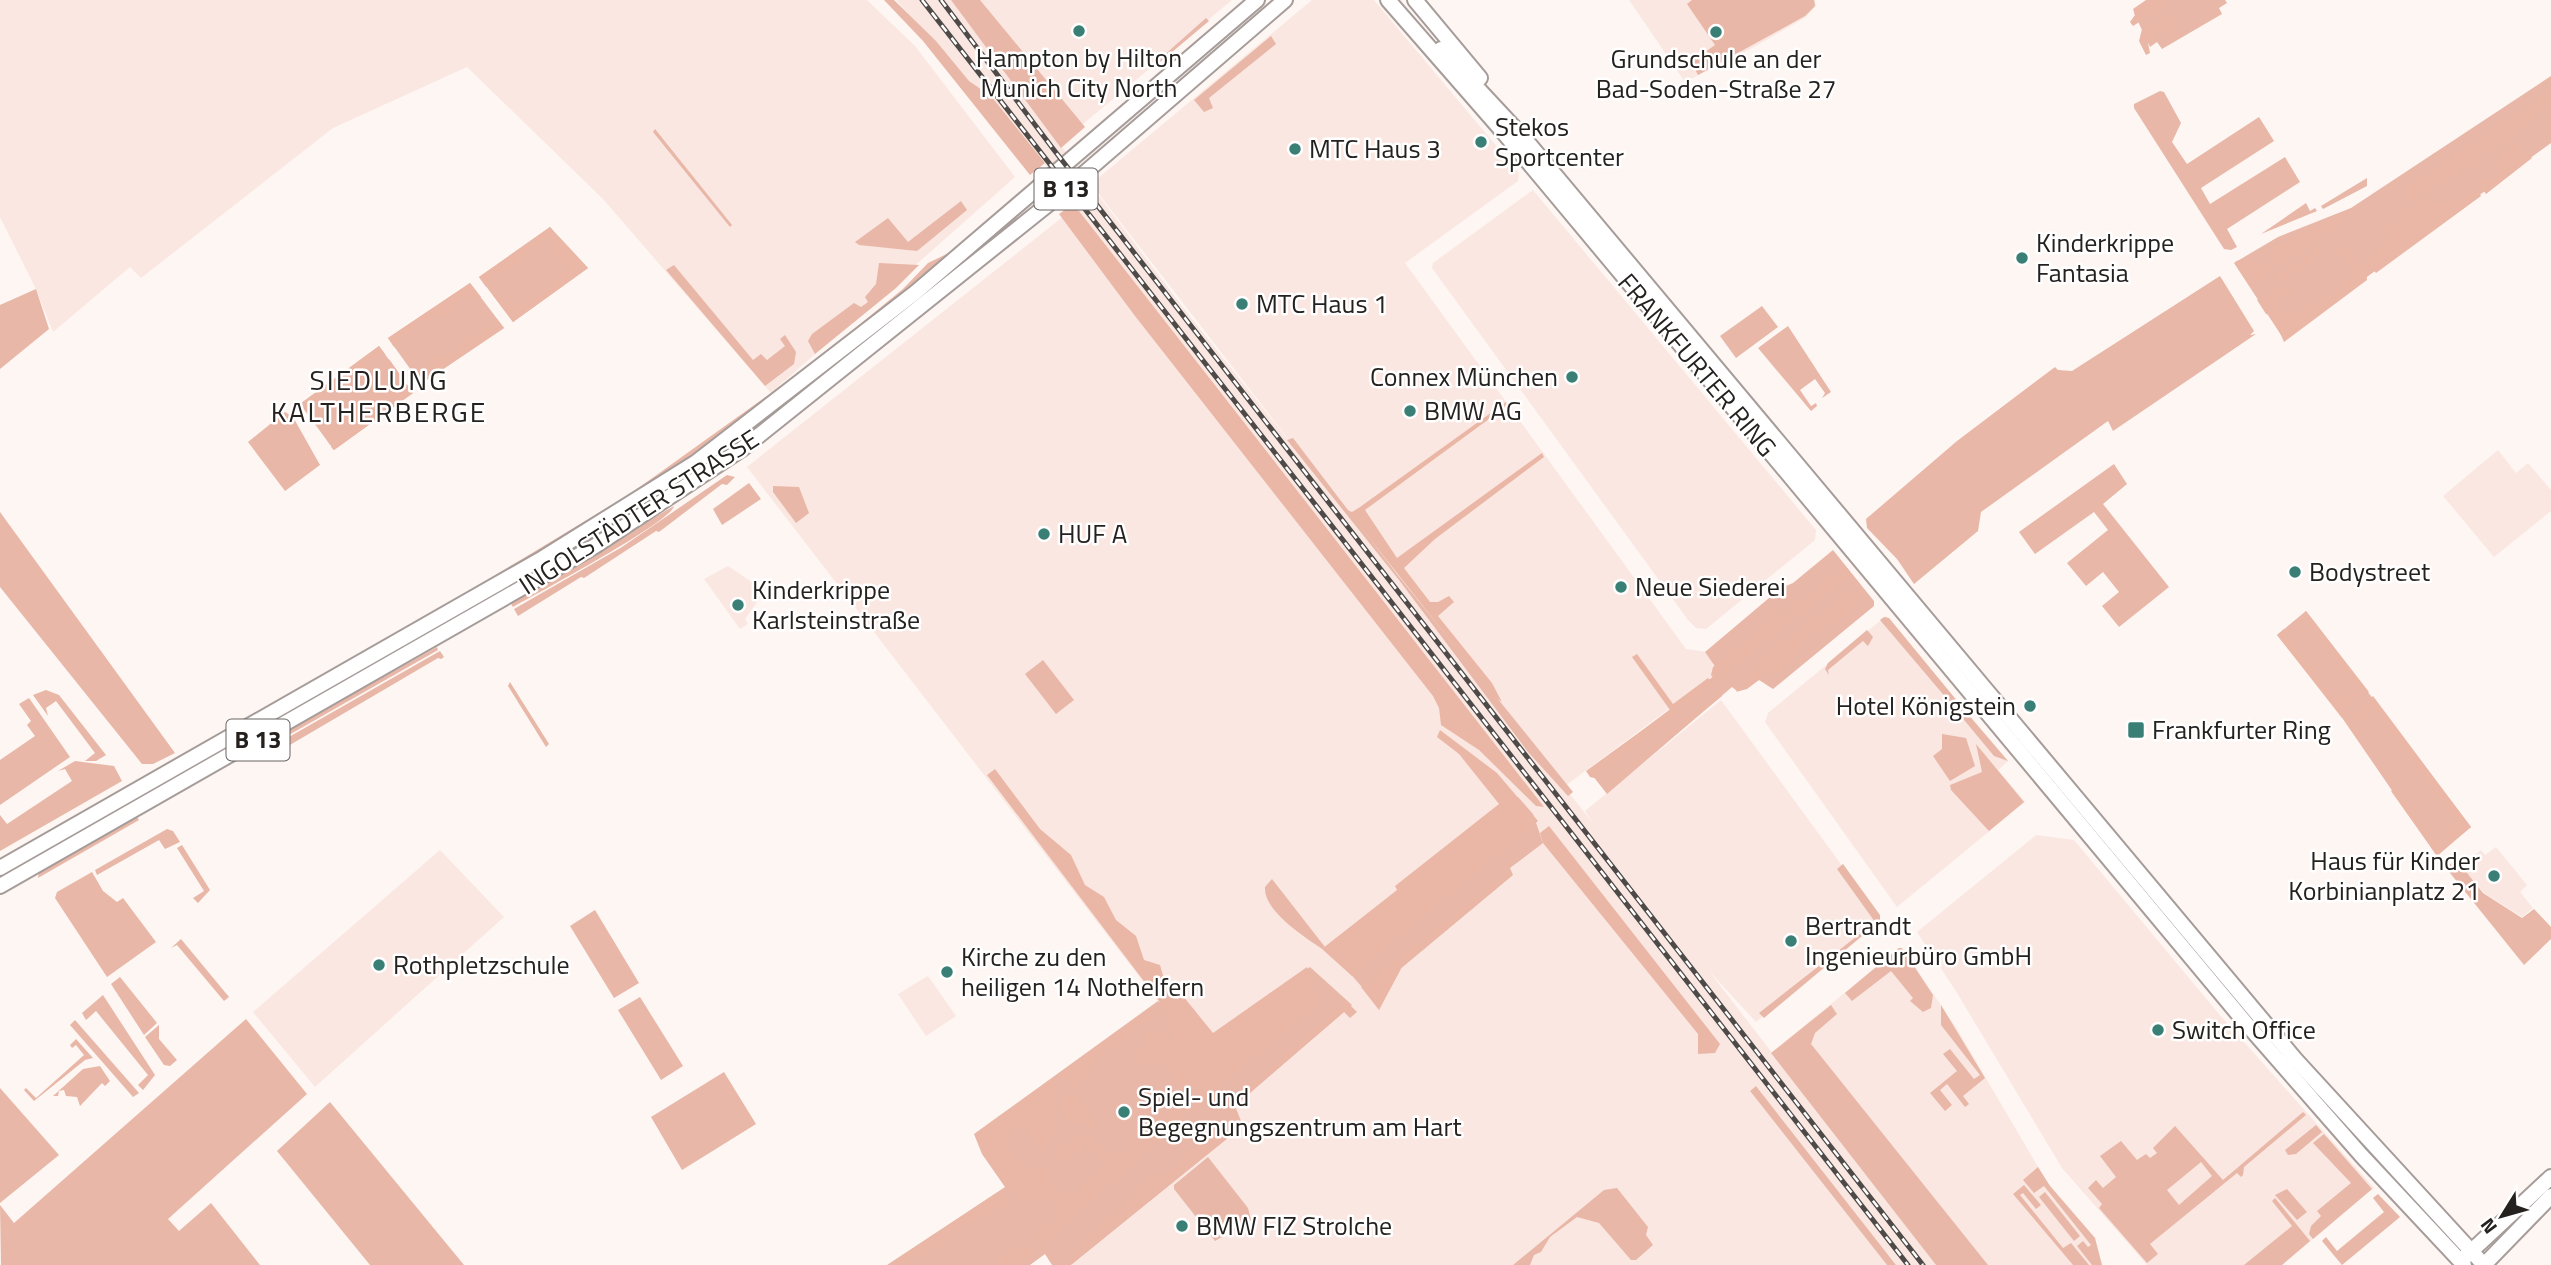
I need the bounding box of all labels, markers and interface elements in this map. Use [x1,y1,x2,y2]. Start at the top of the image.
marker: Hampton by Hilton Munich City North [1071,23,1087,39]
marker: Grundschule an der Bad-Soden-Straße 27 [1708,24,1724,40]
place label: Hampton by Hilton Munich City North [976,38,1182,107]
place label: Grundschule an der Bad-Soden-Straße 27 [1596,39,1836,108]
place label: Stekos Sportcenter [1495,107,1624,176]
place label: MTC Haus 3 [1309,129,1441,168]
marker: Stekos Sportcenter [1473,134,1489,150]
marker: MTC Haus 3 [1287,141,1303,157]
road number: B 13 [1034,168,1098,210]
place label: Kinderkrippe Fantasia [2036,223,2174,292]
marker: Kinderkrippe Fantasia [2014,250,2030,266]
street label: FRANKFURTER RING [1609,264,1786,465]
place label: MTC Haus 1 [1256,284,1388,323]
marker: MTC Haus 1 [1234,296,1250,312]
place label: Connex München [1370,357,1558,396]
district label: SIEDLUNG KALTHERBERGE [271,358,487,433]
marker: Connex München [1564,369,1580,385]
place label: BMW AG [1424,391,1522,430]
marker: BMW AG [1402,403,1418,419]
street label: INGOLSTÄDTER STRASSE [511,419,766,604]
place label: HUF A [1058,514,1127,553]
marker: HUF A [1036,526,1052,542]
place label: Bodystreet [2309,552,2430,591]
marker: Bodystreet [2287,564,2303,580]
place label: Neue Siederei [1635,567,1786,606]
place label: Kinderkrippe Karlsteinstraße [752,570,920,639]
marker: Neue Siederei [1613,579,1629,595]
marker: Kinderkrippe Karlsteinstraße [730,597,746,613]
place label: Hotel Königstein [1836,686,2016,725]
marker: Hotel Königstein [2022,698,2038,714]
place label: Frankfurter Ring [2152,710,2331,749]
road number: B 13 [226,720,290,760]
marker: Frankfurter Ring [2126,720,2146,740]
place label: Haus für Kinder Korbinianplatz 21 [2288,841,2480,910]
marker: Haus für Kinder Korbinianplatz 21 [2486,868,2502,884]
place label: Bertrandt Ingenieurbüro GmbH [1805,906,2032,975]
marker: Bertrandt Ingenieurbüro GmbH [1783,933,1799,949]
place label: Kirche zu den heiligen 14 Nothelfern [961,937,1204,1006]
place label: Rothpletzschule [393,945,570,984]
marker: Rothpletzschule [371,957,387,973]
marker: Kirche zu den heiligen 14 Nothelfern [939,964,955,980]
place label: Switch Office [2172,1010,2316,1049]
marker: Switch Office [2150,1022,2166,1038]
place label: Spiel- und Begegnungszentrum am Hart [1138,1077,1462,1146]
marker: Spiel- und Begegnungszentrum am Hart [1116,1104,1132,1120]
north arrow [2467,1181,2537,1251]
place label: BMW FIZ Strolche [1196,1206,1392,1245]
text: N [2472,1213,2504,1241]
marker: BMW FIZ Strolche [1174,1218,1190,1234]

